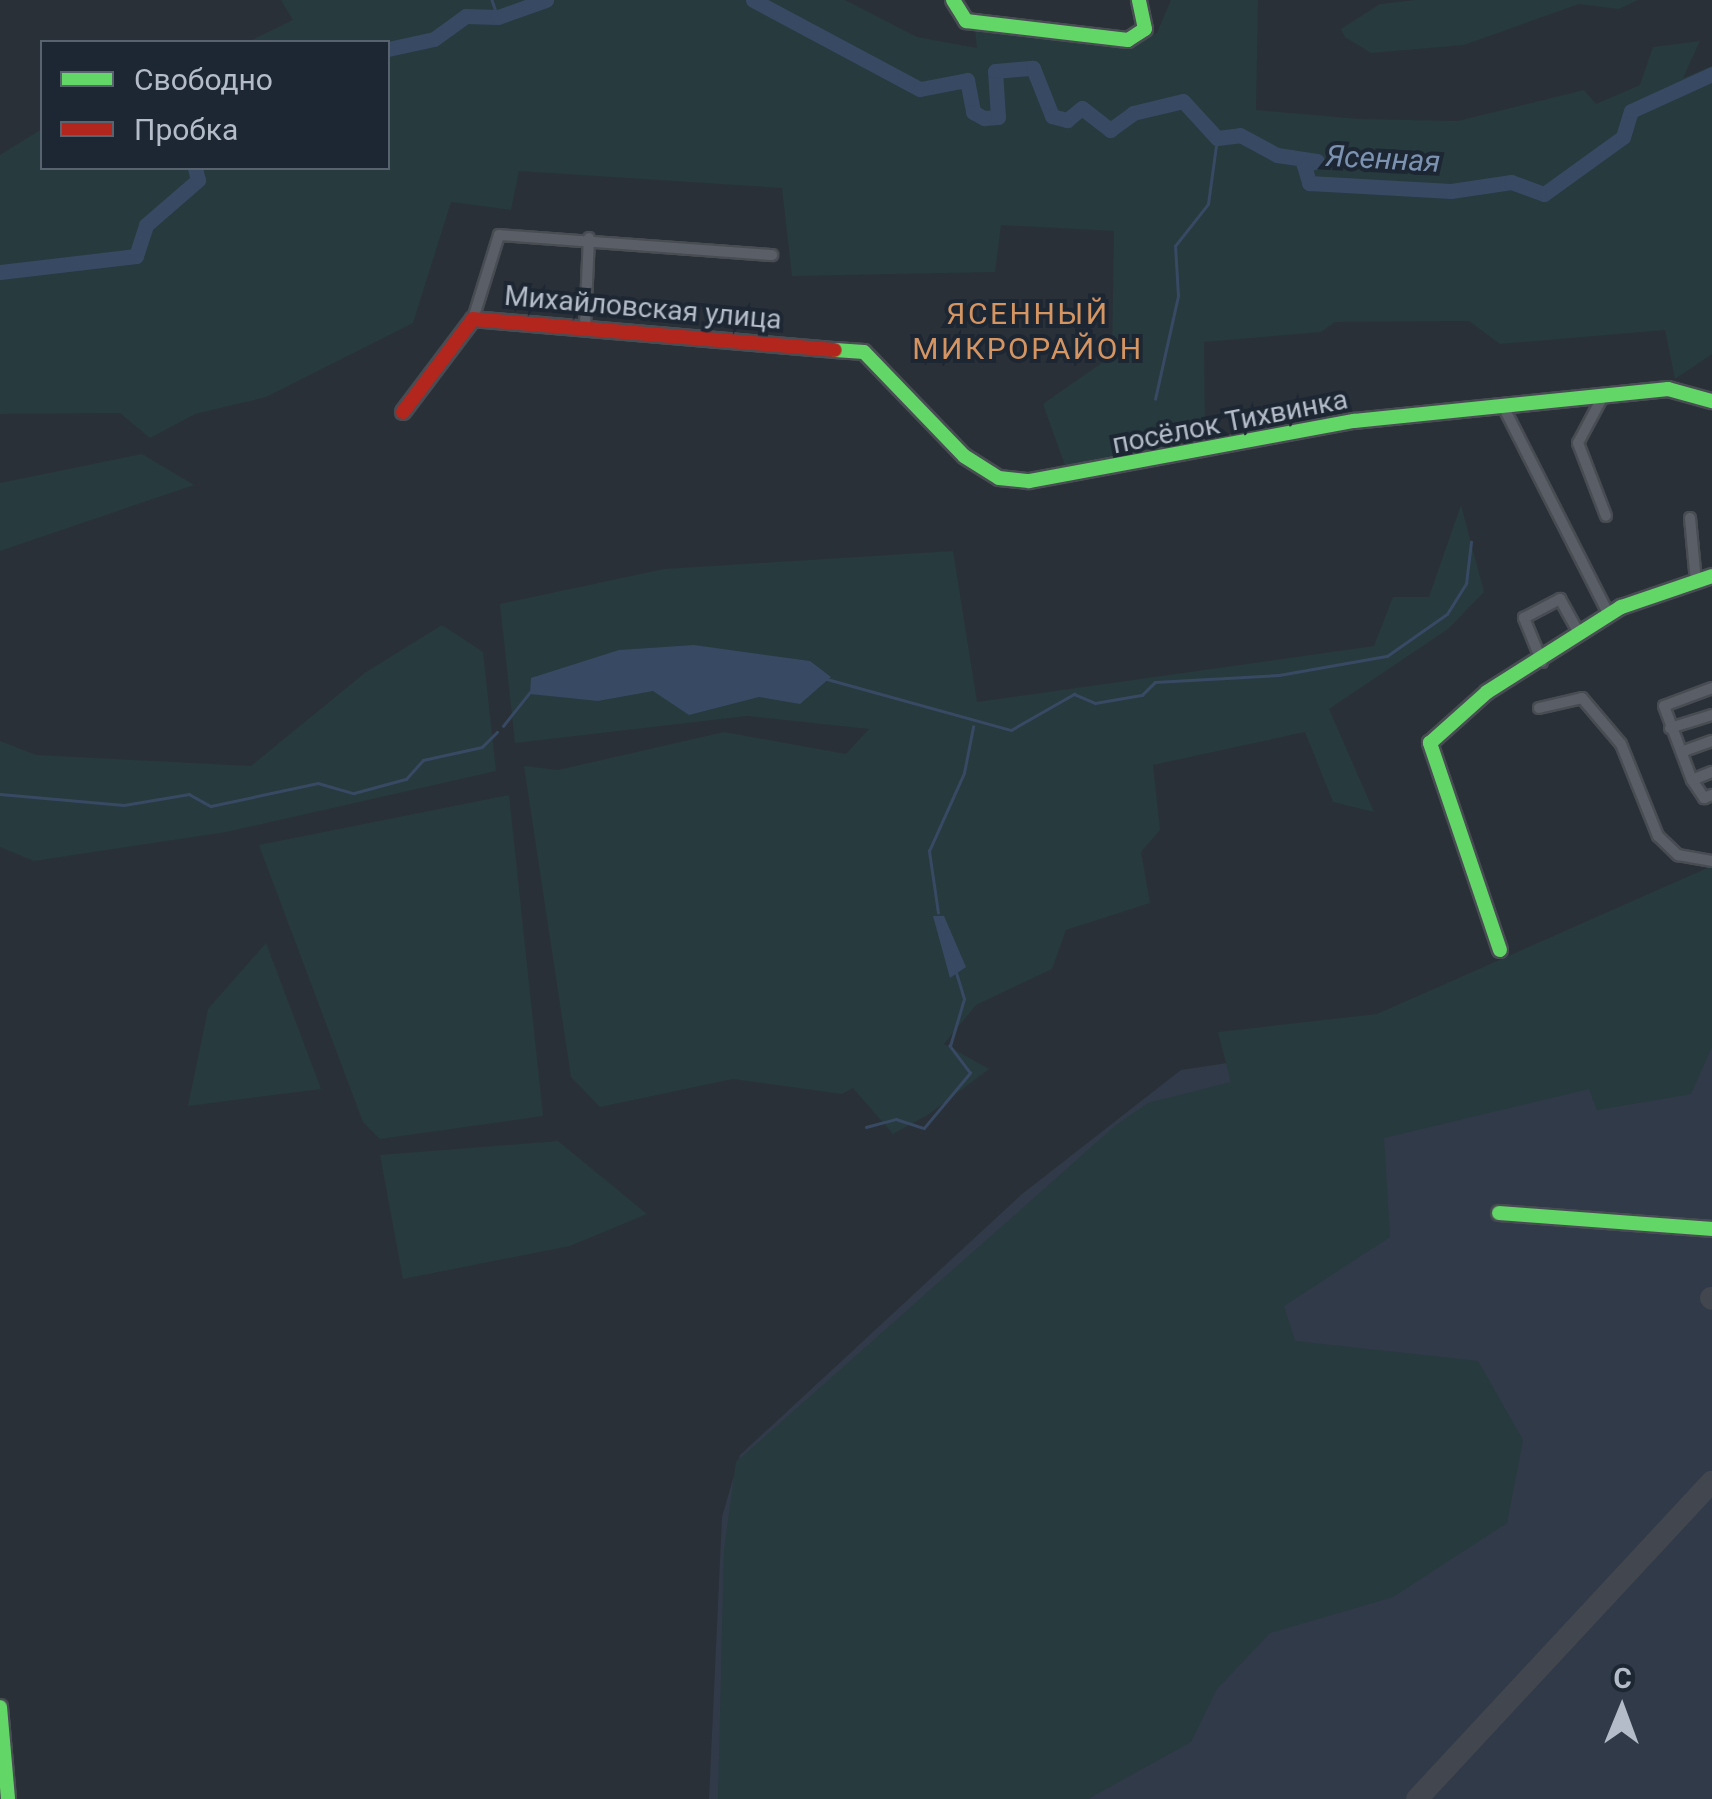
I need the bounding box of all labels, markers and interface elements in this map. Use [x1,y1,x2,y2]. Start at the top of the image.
legend [40,40,390,170]
text: Свободно [134,62,273,97]
text: Пробка [134,112,238,147]
water label: Ясенная [1325,138,1441,180]
street label: Михайловская улица [503,279,783,337]
district label: ЯСЕННЫЙ МИКРОРАЙОН [912,296,1144,366]
street label: посёлок Тихвинка [1109,383,1351,461]
north arrow [1572,1659,1672,1759]
text: С [1613,1662,1632,1695]

